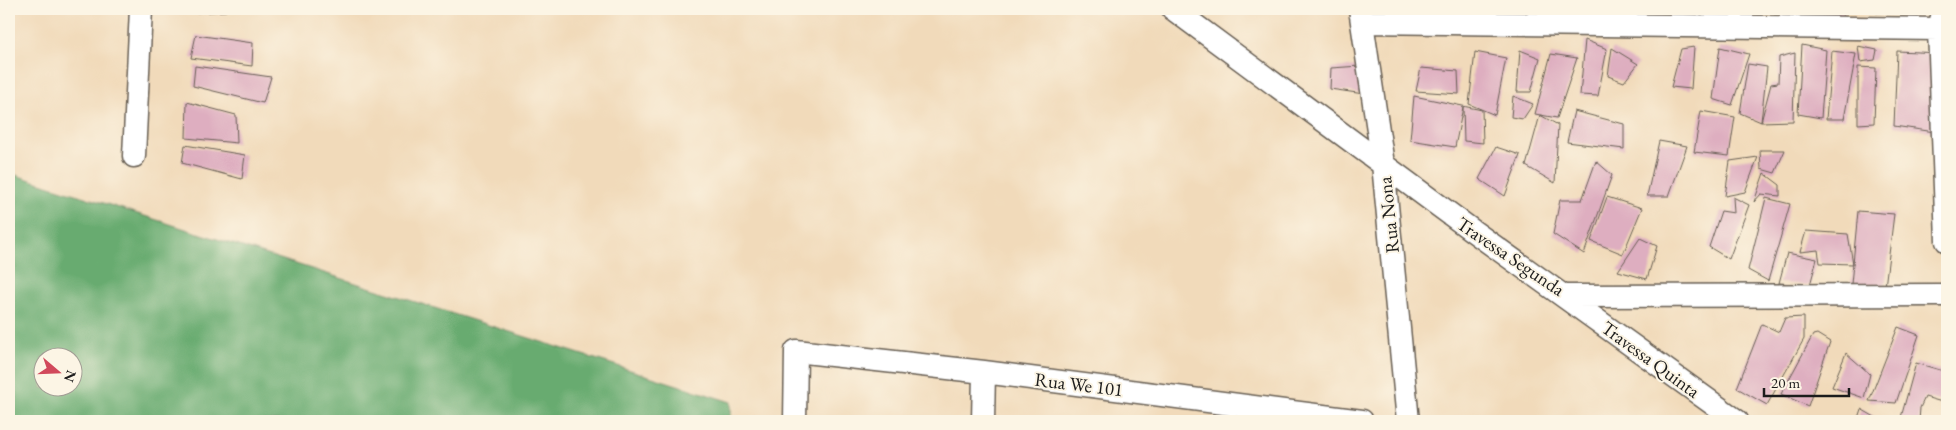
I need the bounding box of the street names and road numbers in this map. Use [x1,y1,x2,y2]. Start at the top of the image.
street label: Rua Nona [1372,175,1405,255]
street label: Travessa Segunda [1452,211,1570,302]
street label: Travessa Quinta [1596,315,1705,404]
street label: Rua We 101 [1033,367,1125,402]

